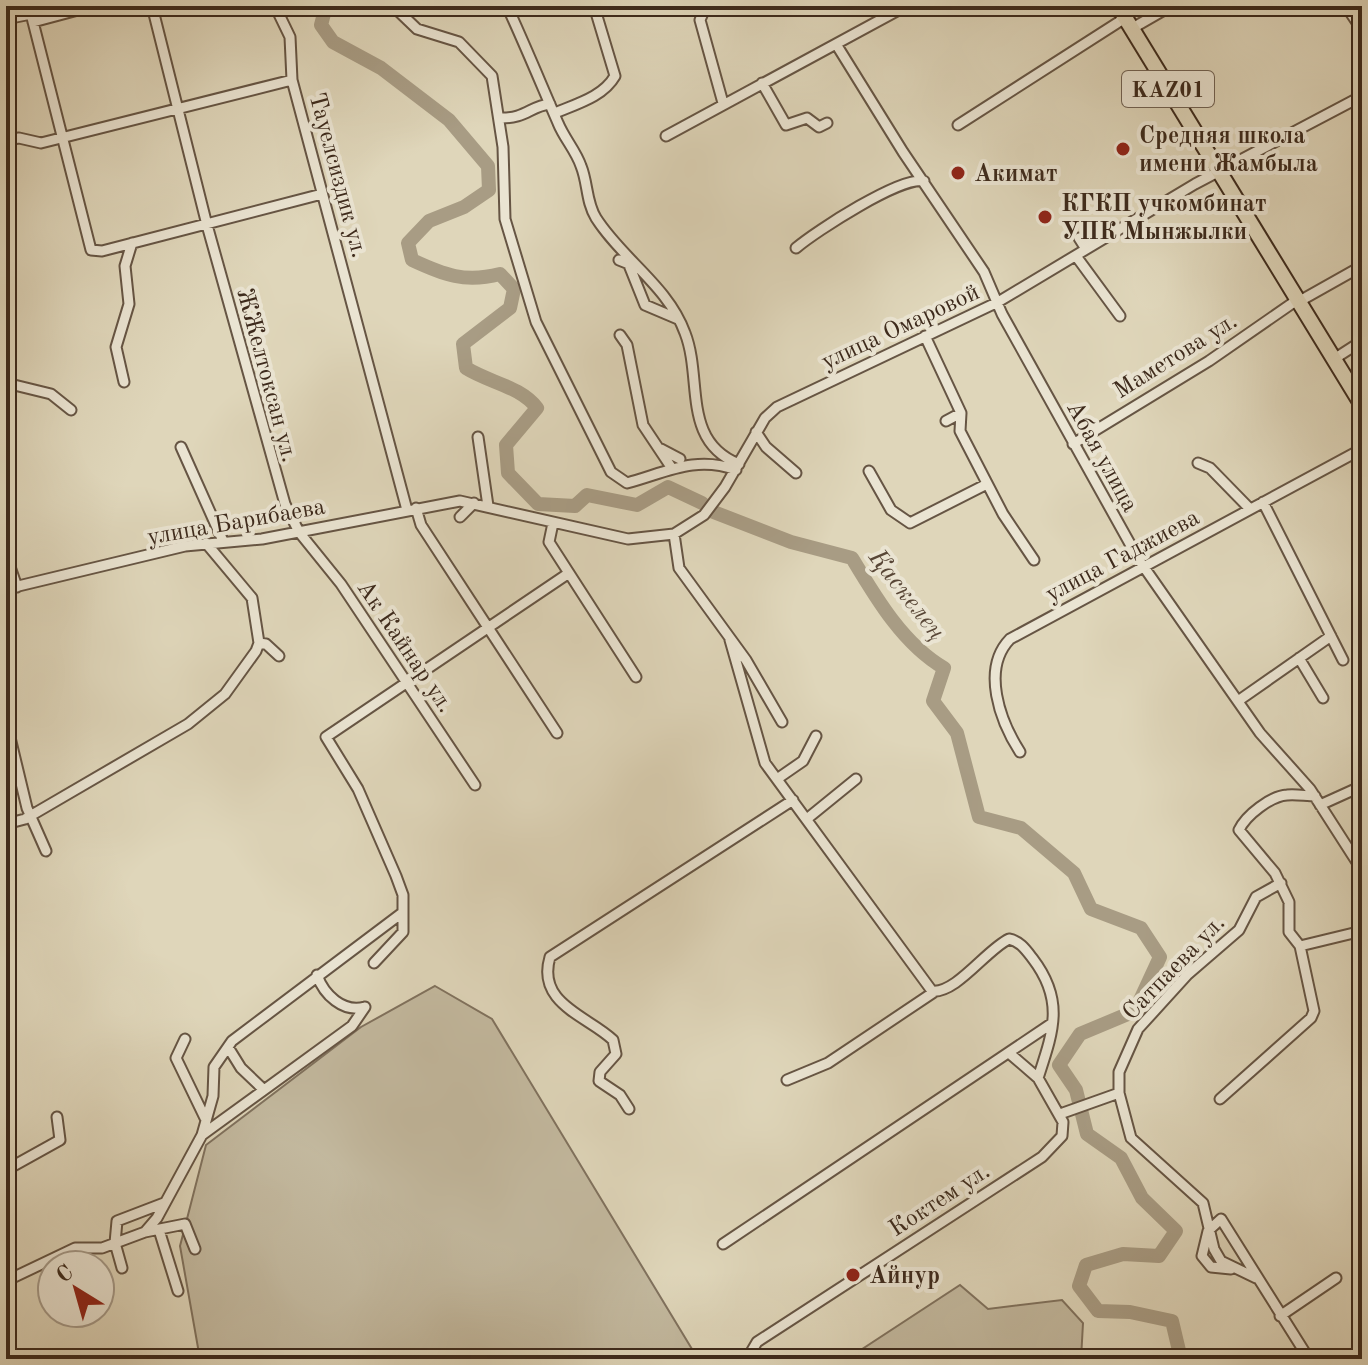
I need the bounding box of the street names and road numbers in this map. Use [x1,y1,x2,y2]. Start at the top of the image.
road number: KАZ01 [1122,71,1214,107]
street label: Тауелсиздик ул. [303,90,371,261]
street label: улица Омаровой [818,281,984,375]
street label: ЖЖелтоксан ул. [231,286,301,465]
street label: Маметова ул. [1110,309,1242,404]
street label: Абая улица [1061,397,1142,517]
street label: улица Барибаева [145,495,327,550]
street label: улица Гаджиева [1042,506,1204,607]
street label: Ак Кайнар ул. [351,577,457,718]
street label: Сатпаева ул. [1119,911,1230,1025]
street label: Коктем ул. [886,1159,995,1242]

